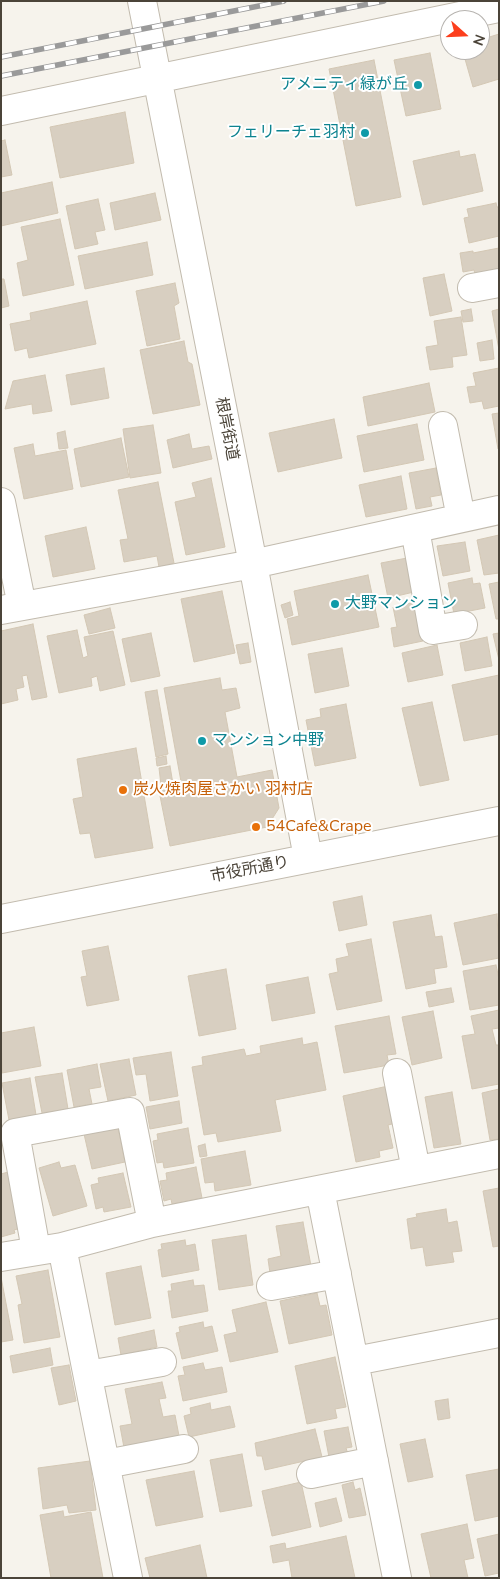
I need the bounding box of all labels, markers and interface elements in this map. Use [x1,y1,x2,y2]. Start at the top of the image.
north arrow [440,10,490,60]
text: N [468,32,489,48]
place label: アメニティ緑が丘 [280,75,408,95]
marker: アメニティ緑が丘 [412,79,424,91]
place label: フェリーチェ羽村 [227,123,355,143]
marker: フェリーチェ羽村 [359,127,371,139]
street label: 根岸街道 [210,396,242,462]
place label: 大野マンション [345,594,457,614]
marker: 大野マンション [329,598,341,610]
place label: マンション中野 [212,731,324,751]
marker: マンション中野 [196,735,208,747]
place label: 炭火焼肉屋さかい 羽村店 [133,780,313,800]
marker: 炭火焼肉屋さかい 羽村店 [117,784,129,796]
place label: 54Cafe&Crape [266,817,372,837]
marker: 54Cafe&Crape [250,821,262,833]
street label: 市役所通り [209,853,291,887]

